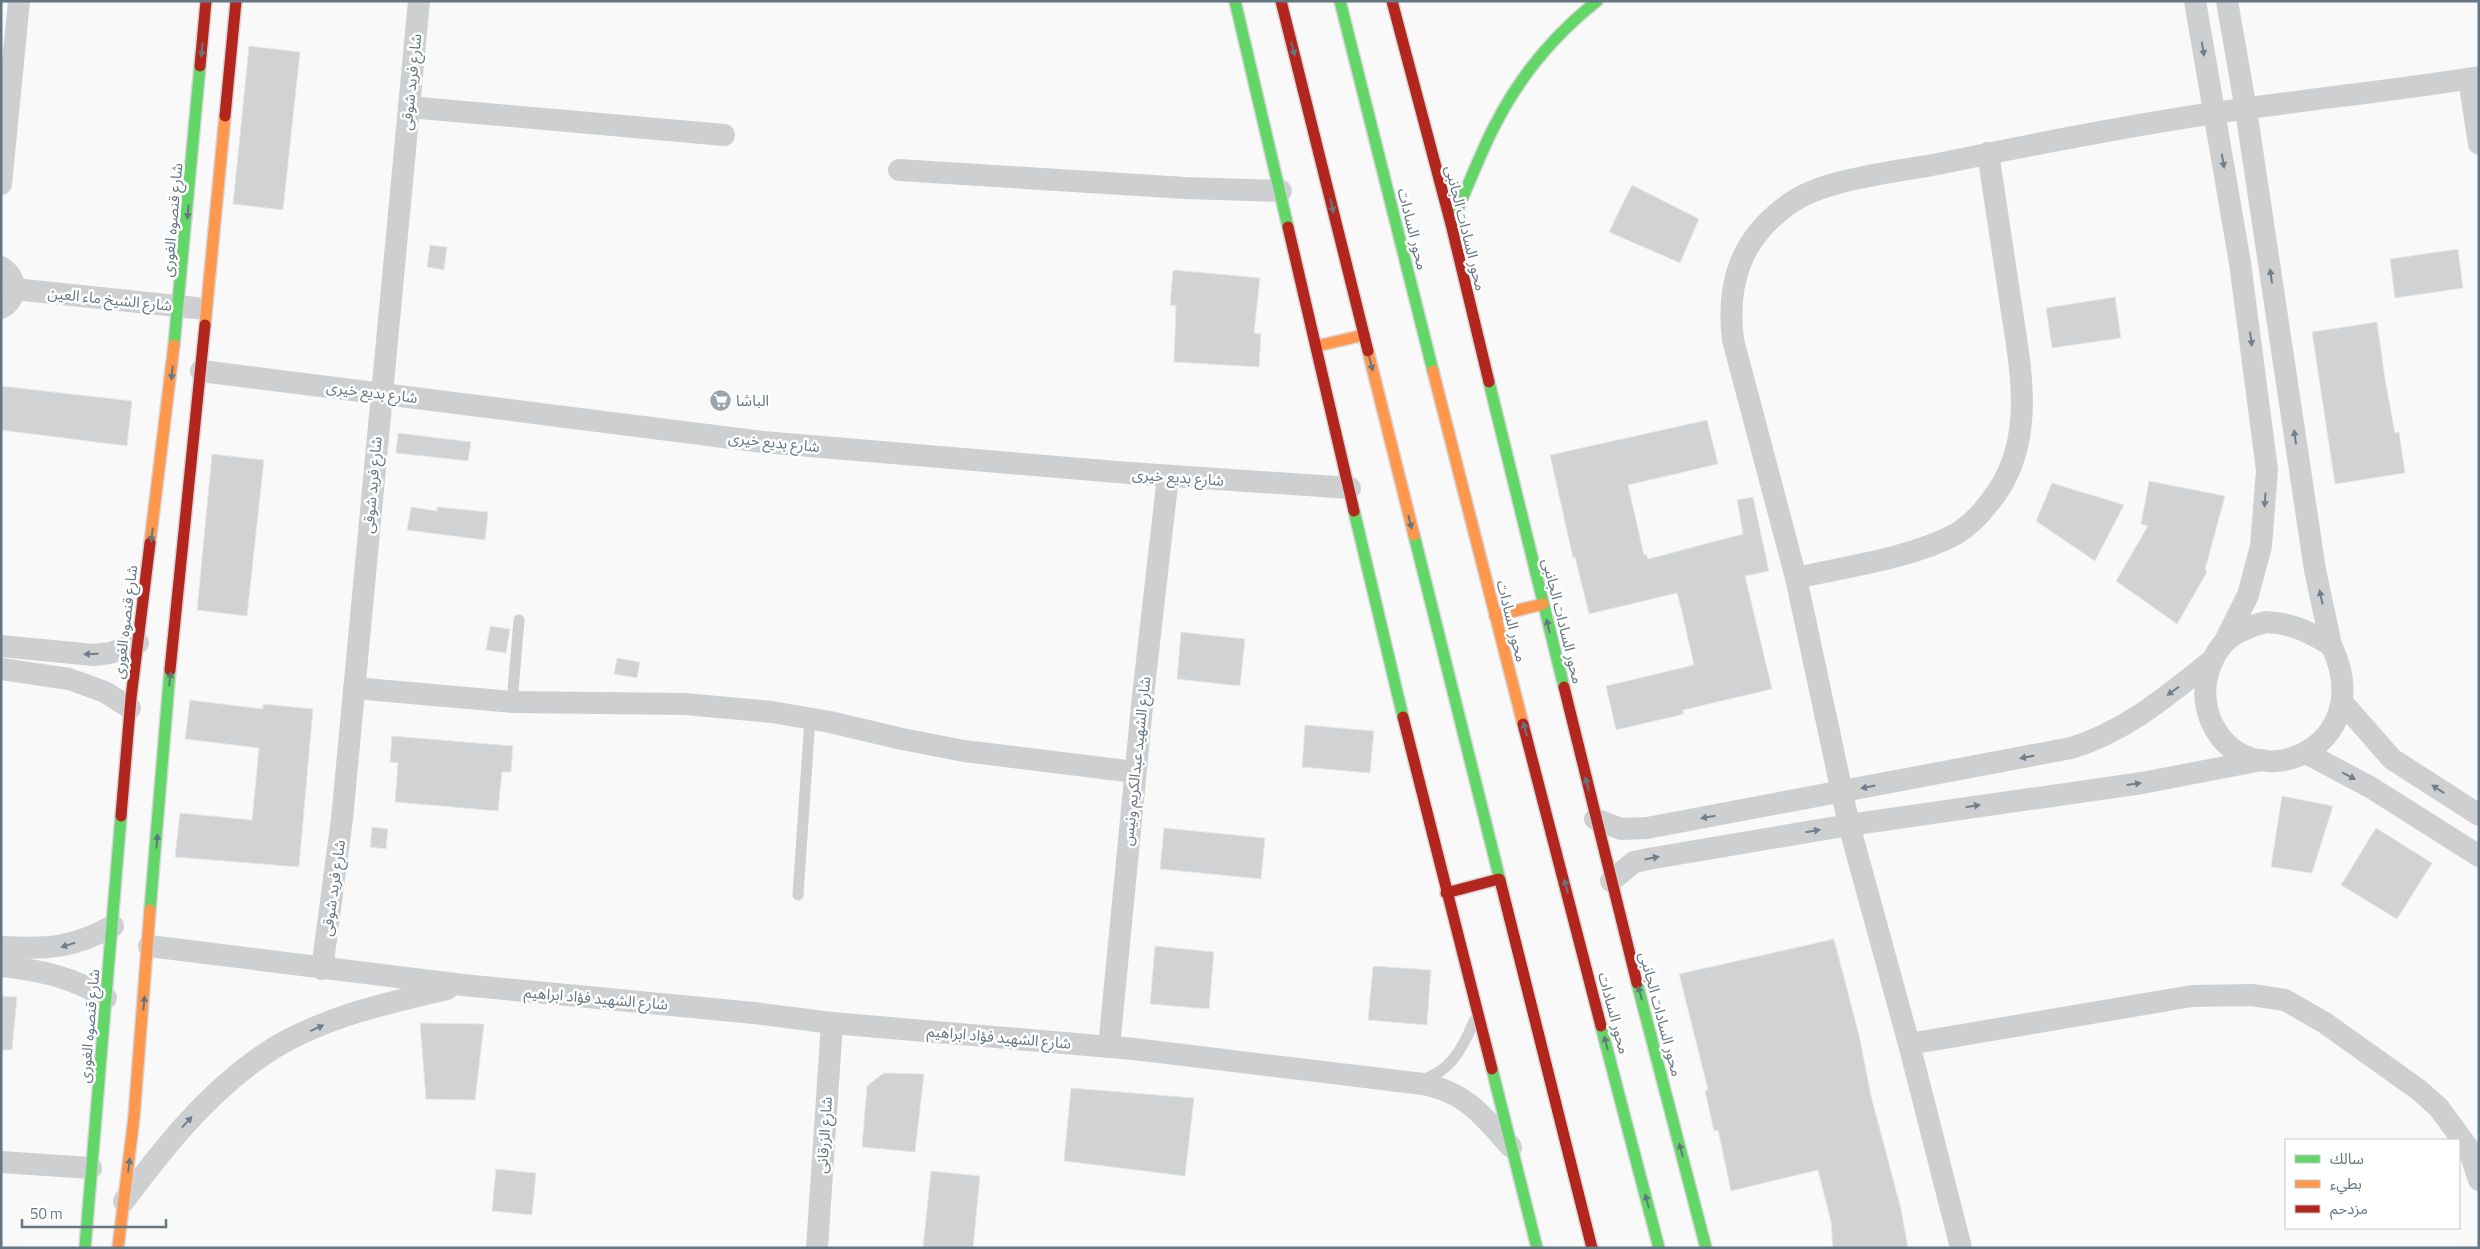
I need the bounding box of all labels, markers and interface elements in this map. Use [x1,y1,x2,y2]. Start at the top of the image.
street label: شارع فريد شوقى [394,32,429,132]
one-way arrow [1289,41,1297,56]
one-way arrow [198,42,206,58]
one-way arrow [2200,42,2208,58]
one-way arrow [2219,154,2227,170]
street label: شارع قنصوه الغورى [156,162,189,278]
street label: محور السادات الجانبى [1439,163,1493,293]
street label: محور السادات [1392,186,1434,272]
one-way arrow [1328,199,1336,214]
one-way arrow [183,204,191,220]
one-way arrow [2267,268,2275,284]
street label: شارع الشيخ ماء العين [47,281,174,318]
one-way arrow [2247,331,2255,347]
one-way arrow [1368,356,1376,371]
one-way arrow [168,366,176,382]
street label: شارع بديع خيرى [325,375,419,410]
supermarket icon: الباشا [708,388,732,412]
place label: الباشا [736,389,769,412]
street label: شارع بديع خيرى [727,426,821,459]
one-way arrow [2291,429,2299,445]
street label: شارع فريد شوقى [356,435,389,534]
street label: شارع بديع خيرى [1131,462,1225,493]
one-way arrow [2261,493,2269,509]
one-way arrow [1406,514,1414,529]
one-way arrow [147,527,155,543]
street label: محور السادات الجانبى [1536,556,1590,686]
street label: شارع قنصوه الغورى [107,564,144,680]
street label: محور السادات [1491,578,1533,664]
one-way arrow [2316,589,2324,605]
one-way arrow [1544,619,1552,634]
one-way arrow [82,650,98,658]
one-way arrow [166,671,174,687]
street label: شارع الشهيد عبدالكريم ونيس [1116,675,1157,847]
one-way arrow [2166,686,2180,696]
one-way arrow [1520,721,1528,736]
one-way arrow [2019,753,2035,761]
one-way arrow [2342,772,2356,780]
one-way arrow [1583,777,1591,792]
one-way arrow [2127,780,2143,788]
one-way arrow [1859,784,1875,792]
one-way arrow [2431,784,2445,793]
one-way arrow [1966,802,1982,810]
one-way arrow [1699,813,1715,821]
one-way arrow [1805,826,1821,834]
one-way arrow [153,833,161,849]
street label: شارع فريد شوقى [315,838,352,938]
one-way arrow [1645,854,1660,862]
one-way arrow [1561,878,1569,893]
one-way arrow [60,941,75,949]
street label: محور السادات الجانبى [1633,949,1689,1079]
street label: شارع قنصوه الغورى [73,968,106,1084]
street label: محور السادات [1592,970,1636,1056]
street label: شارع الشهيد فؤاد ابراهيم [523,980,669,1017]
one-way arrow [1636,985,1644,1000]
one-way arrow [140,995,148,1011]
street label: شارع الشهيد فؤاد ابراهيم [926,1019,1072,1056]
one-way arrow [310,1023,324,1031]
one-way arrow [1602,1036,1610,1051]
street label: شارع الزرقانى [810,1095,839,1174]
one-way arrow [181,1116,193,1128]
legend [2285,1139,2460,1229]
one-way arrow [1677,1142,1685,1157]
text: سالك [2330,1147,2364,1170]
one-way arrow [125,1156,133,1172]
text: بطيء [2330,1172,2362,1195]
one-way arrow [1643,1193,1651,1208]
scale bar [22,1196,166,1228]
text: مزدحم [2330,1197,2368,1220]
text: 50 m [30,1202,63,1225]

